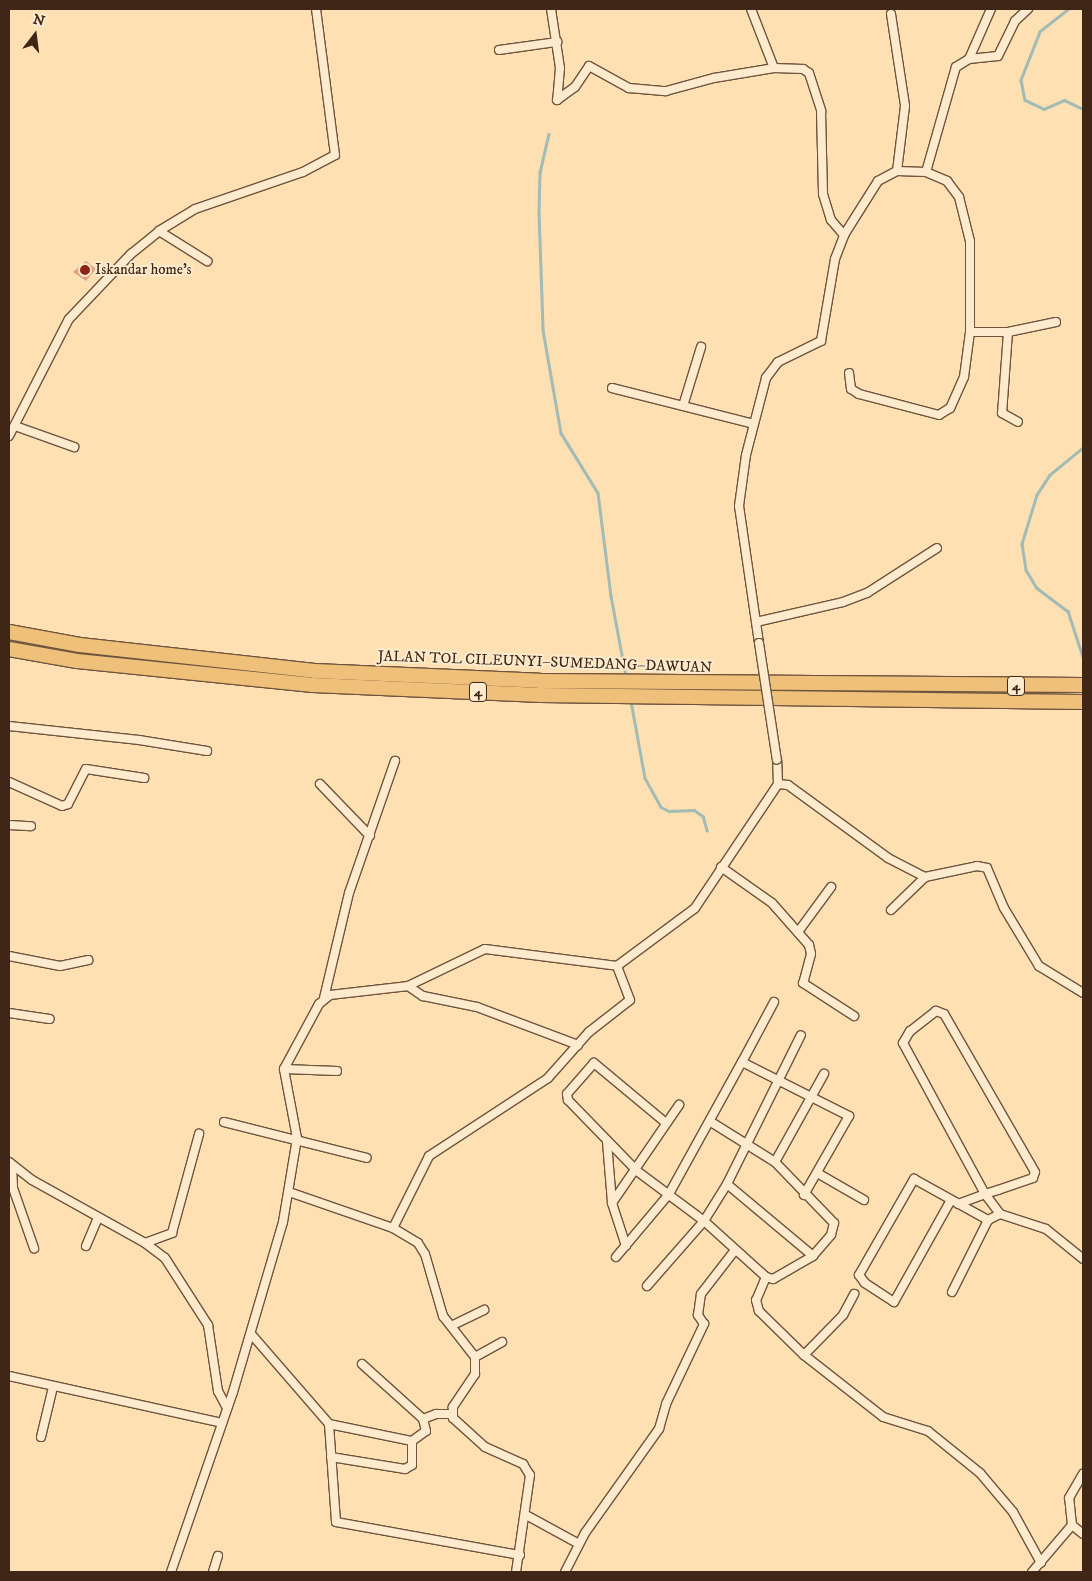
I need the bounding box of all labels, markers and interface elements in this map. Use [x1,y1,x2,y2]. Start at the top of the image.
north arrow [10,10,60,60]
text: N [31,10,47,31]
place label: Iskandar home's [95,261,192,279]
marker: Iskandar home's [79,264,91,276]
street label: JALAN TOL CILEUNYI–SUMEDANG–DAWUAN [378,647,712,677]
road number: 4 [1006,674,1026,698]
road number: 4 [468,680,488,704]

